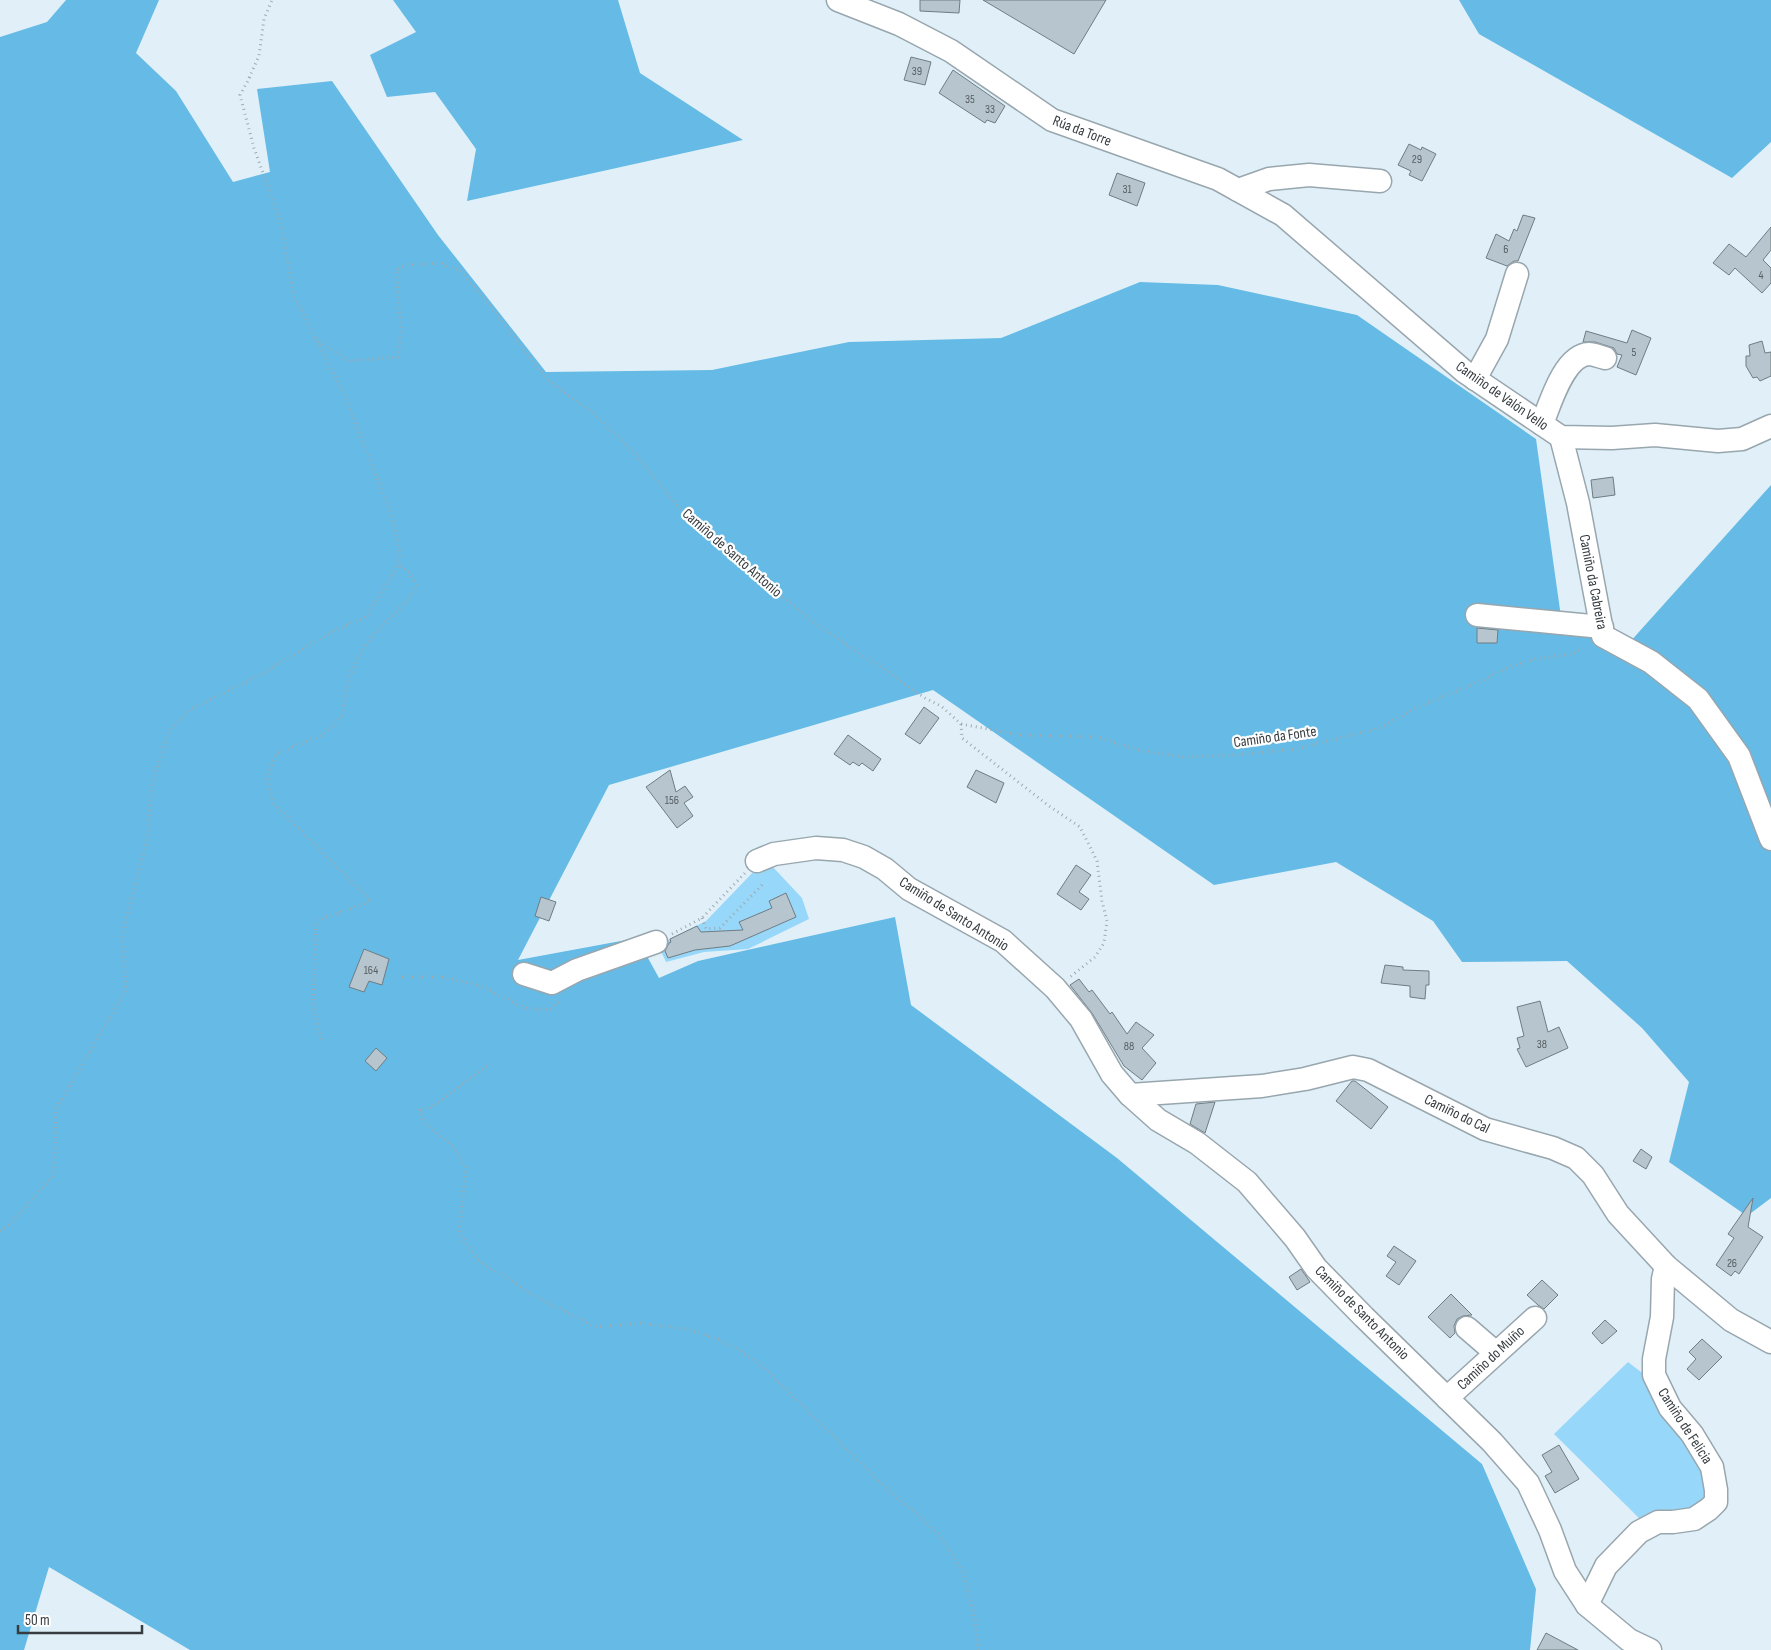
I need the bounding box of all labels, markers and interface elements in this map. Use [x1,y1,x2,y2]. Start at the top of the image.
house number: 39 [912,64,922,79]
house number: 35 [965,92,975,107]
house number: 33 [985,102,995,117]
street label: Rúa da Torre [1050,111,1114,151]
house number: 29 [1412,152,1422,167]
house number: 31 [1122,182,1132,197]
house number: 6 [1503,242,1509,257]
house number: 4 [1758,268,1764,283]
house number: 5 [1632,345,1637,360]
street label: Camiño de Valón Vello [1452,357,1552,435]
street label: Camiño de Santo Antonio [678,504,786,602]
street label: Camiño da Cabreira [1574,533,1612,631]
street label: Camiño da Fonte [1232,722,1318,752]
house number: 156 [665,793,679,808]
street label: Camiño de Santo Antonio [896,873,1012,955]
house number: 164 [364,963,378,978]
house number: 38 [1537,1037,1547,1052]
house number: 88 [1124,1039,1134,1054]
street label: Camiño do Cal [1421,1090,1493,1138]
house number: 26 [1727,1256,1737,1271]
street label: Camiño de Santo Antonio [1311,1262,1413,1364]
street label: Camiño do Muíño [1453,1322,1529,1394]
street label: Camiño de Felicia [1653,1384,1717,1468]
scale bar [18,1602,141,1634]
text: 50 m [25,1611,50,1630]

